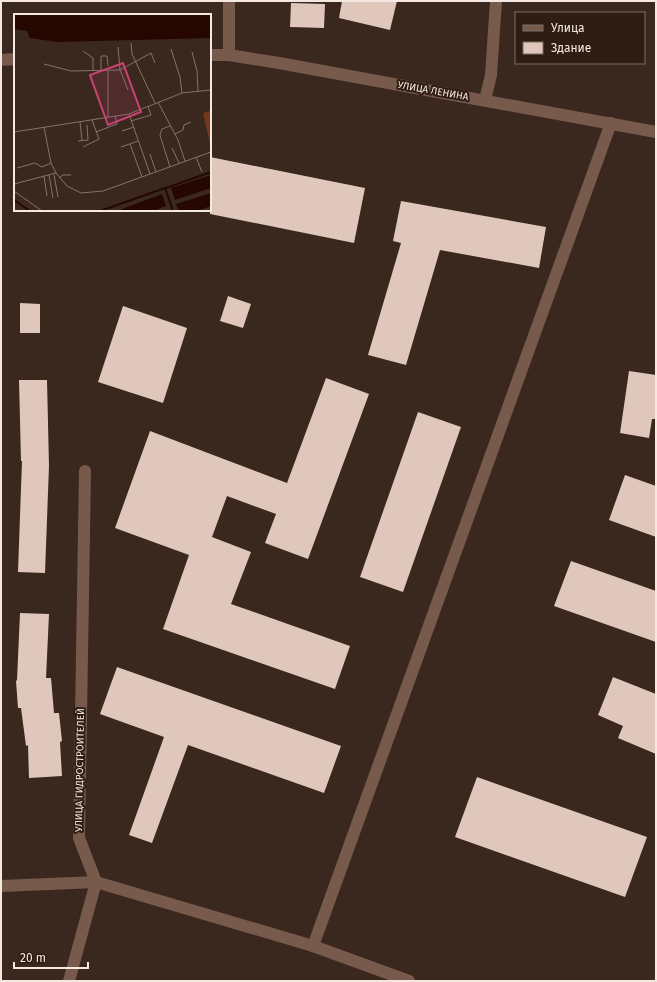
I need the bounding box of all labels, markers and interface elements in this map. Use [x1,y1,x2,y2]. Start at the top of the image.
legend [515,12,645,64]
inset map [14,14,211,211]
text: Улица [551,21,585,35]
text: Здание [551,41,591,55]
street label: УЛИЦА ЛЕНИНА [397,79,470,103]
street label: УЛИЦА ГИДРОСТРОИТЕЛЕЙ [72,708,87,832]
scale bar [14,944,88,970]
text: 20 m [20,951,46,965]

